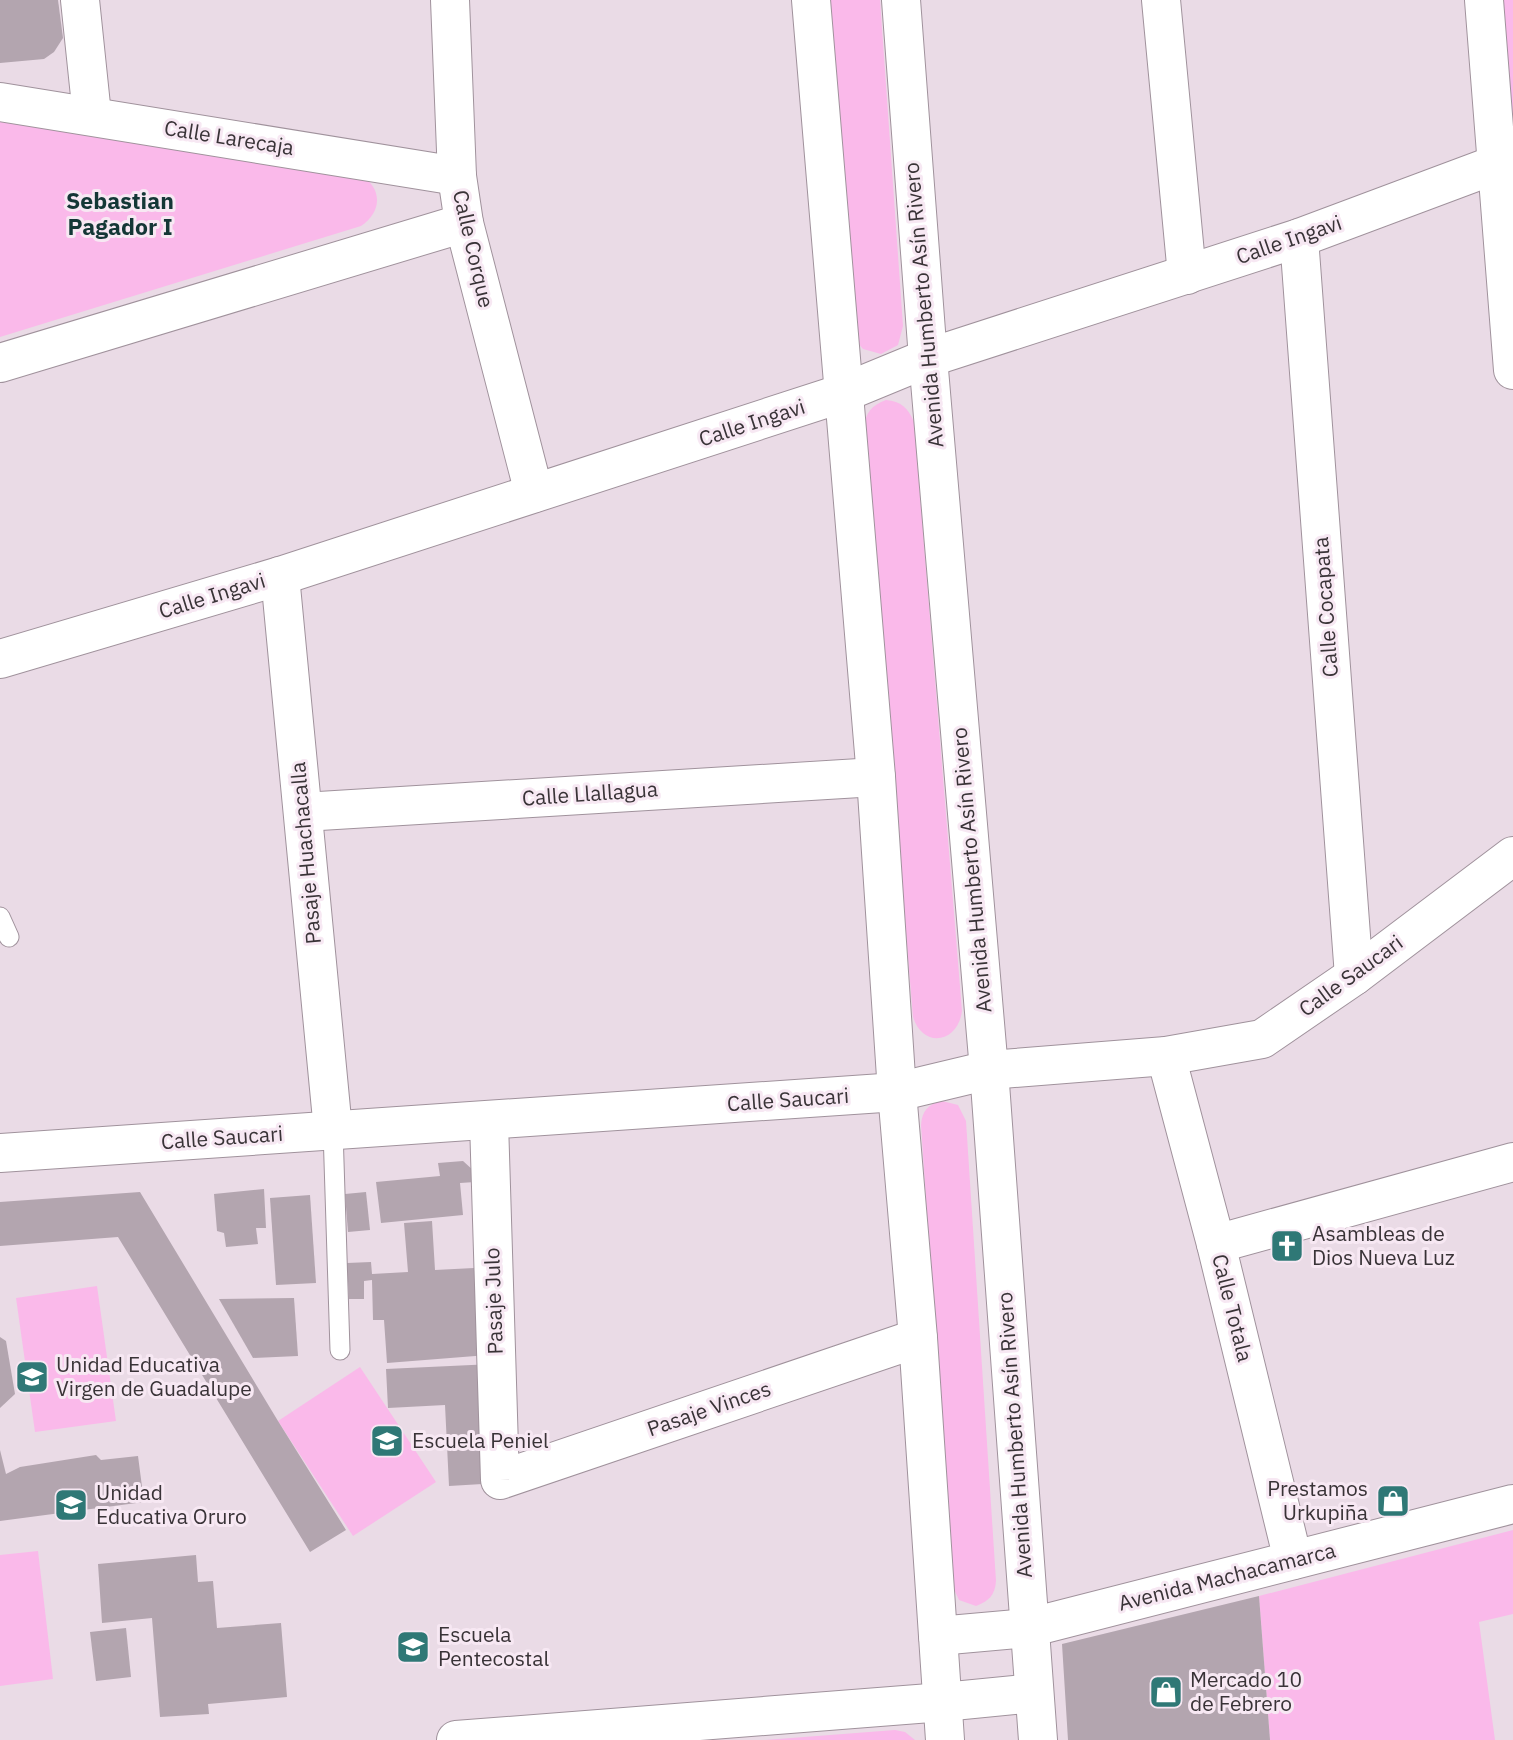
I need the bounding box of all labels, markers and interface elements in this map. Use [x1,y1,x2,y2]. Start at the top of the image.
street label: Calle Larecaja [162,113,296,161]
street label: Avenida Humberto Asín Rivero [897,161,949,449]
district label: Sebastian Pagador I [66,185,174,241]
street label: Calle Corque [447,187,501,310]
street label: Calle Ingavi [1232,208,1345,270]
street label: Calle Ingavi [695,392,808,452]
street label: Calle Cocapata [1306,536,1344,678]
street label: Calle Ingavi [155,566,268,625]
street label: Avenida Humberto Asín Rivero [945,726,997,1014]
street label: Pasaje Huachacalla [283,761,327,945]
street label: Calle Llallagua [521,774,659,812]
street label: Calle Saucari [1293,928,1408,1022]
street label: Calle Saucari [726,1081,850,1117]
street label: Calle Saucari [160,1119,284,1155]
place label: Asambleas de Dios Nueva Luz [1312,1219,1455,1271]
church icon: Asambleas de Dios Nueva Luz [1268,1227,1306,1265]
street label: Pasaje Julo [477,1247,509,1355]
street label: Calle Totala [1206,1251,1260,1365]
street label: Avenida Humberto Asín Rivero [990,1291,1038,1579]
place label: Unidad Educativa Virgen de Guadalupe [56,1350,252,1402]
school or university icon: Unidad Educativa Virgen de Guadalupe [13,1358,51,1396]
street label: Pasaje Vinces [643,1374,774,1442]
school or university icon: Escuela Peniel [368,1422,406,1460]
place label: Escuela Peniel [412,1426,549,1454]
place label: Prestamos Urkupiña [1267,1474,1368,1526]
place label: Unidad Educativa Oruro [96,1478,247,1530]
shop icon: Prestamos Urkupiña [1374,1482,1412,1520]
school or university icon: Unidad Educativa Oruro [52,1486,90,1524]
street label: Avenida Machacamarca [1115,1535,1338,1617]
place label: Escuela Pentecostal [438,1620,549,1672]
school or university icon: Escuela Pentecostal [394,1628,432,1666]
place label: Mercado 10 de Febrero [1190,1665,1302,1717]
shop icon: Mercado 10 de Febrero [1147,1673,1185,1711]

